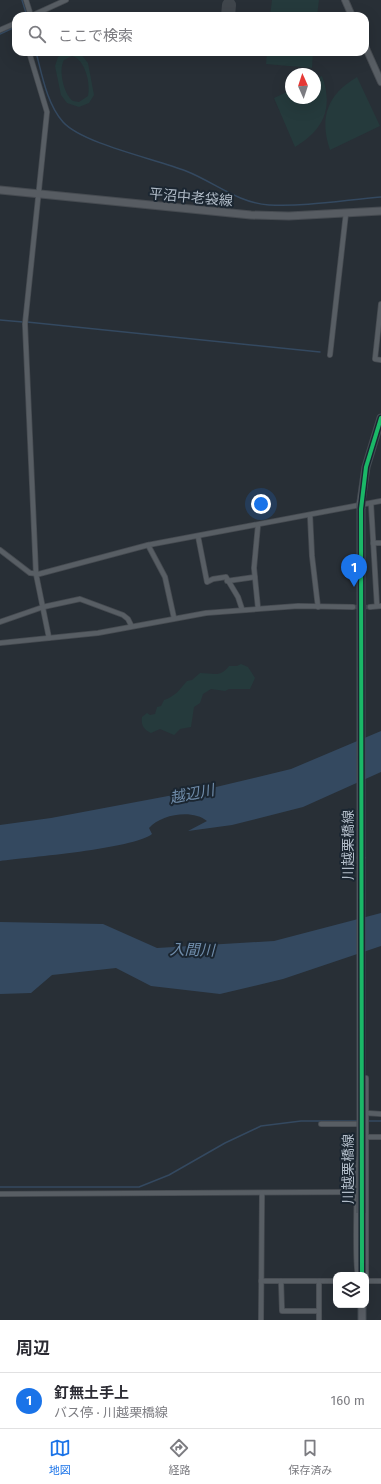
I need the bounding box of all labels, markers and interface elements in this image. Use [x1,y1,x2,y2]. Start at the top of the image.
search box [12,12,369,56]
icon: search [26,23,48,45]
text: ここで検索 [58,27,133,45]
north arrow [285,68,321,104]
street label: 平沼中老袋線 [148,185,234,210]
your location [251,494,271,514]
pin: 1 [341,554,367,587]
water label: 越辺川 [168,780,218,807]
street label: 川越栗橋線 [340,810,357,880]
water label: 入間川 [169,941,217,959]
street label: 川越栗橋線 [340,1134,357,1204]
map controls [333,1272,369,1308]
button: layers [333,1272,369,1308]
text: 周辺 [16,1338,50,1359]
text: 釘無土手上 [54,1384,129,1402]
text: 1 [26,1393,32,1408]
text: 160 m [331,1393,365,1408]
text: バス停 · 川越栗橋線 [54,1405,168,1420]
tab: 地図 [49,1437,71,1477]
tab: 経路 [168,1437,190,1477]
tab: 保存済み [288,1437,332,1477]

